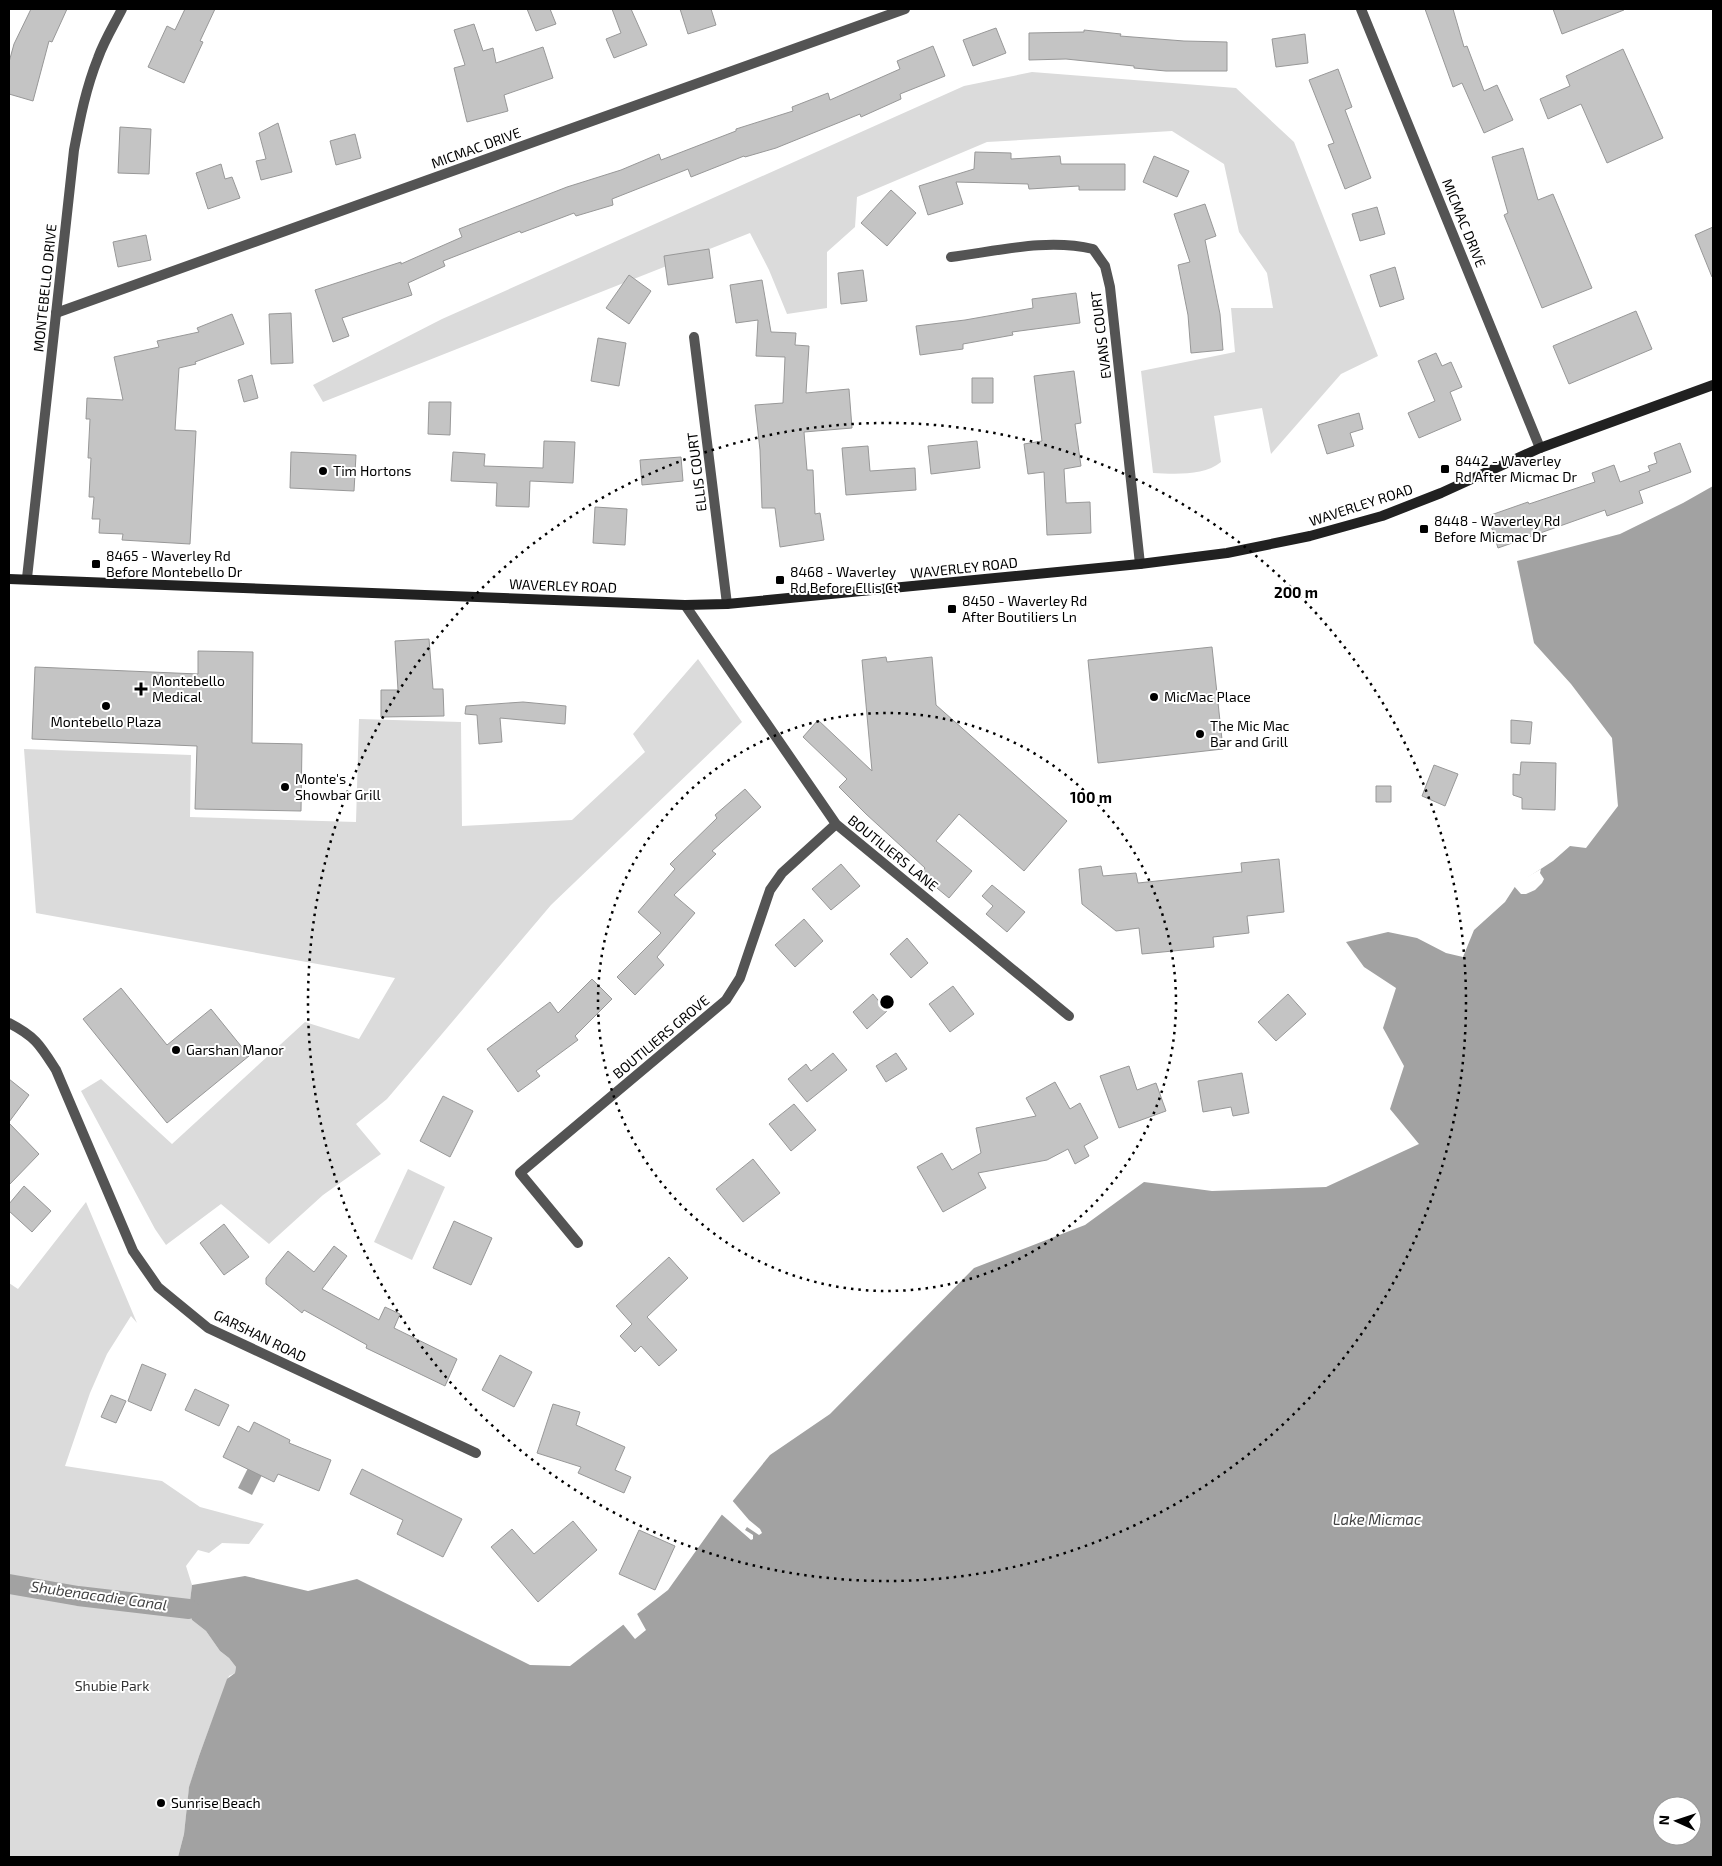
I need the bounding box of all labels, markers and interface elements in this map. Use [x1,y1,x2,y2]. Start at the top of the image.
street label: MICMAC DRIVE [429,123,523,172]
street label: MICMAC DRIVE [1439,176,1490,270]
street label: MONTEBELLO DRIVE [29,223,60,353]
street label: EVANS COURT [1087,290,1114,380]
street label: ELLIS COURT [683,431,710,513]
place label: 8442 - Waverley Rd After Micmac Dr [1455,452,1577,485]
place label: Tim Hortons [333,462,411,479]
marker: 8442 - Waverley Rd After Micmac Dr [1439,463,1451,475]
marker: Tim Hortons [317,465,329,477]
street label: WAVERLEY ROAD [1307,480,1415,529]
place label: 8448 - Waverley Rd Before Micmac Dr [1434,512,1560,545]
marker: 8448 - Waverley Rd Before Micmac Dr [1418,523,1430,535]
place label: 8465 - Waverley Rd Before Montebello Dr [106,547,243,580]
street label: WAVERLEY ROAD [909,553,1019,582]
marker: 8465 - Waverley Rd Before Montebello Dr [90,558,102,570]
place label: 8468 - Waverley Rd Before Ellis Ct [790,563,898,596]
marker: 8468 - Waverley Rd Before Ellis Ct [774,574,786,586]
street label: WAVERLEY ROAD [509,575,617,596]
text: 200 m [1274,583,1318,601]
place label: 8450 - Waverley Rd After Boutiliers Ln [962,592,1087,625]
marker: 8450 - Waverley Rd After Boutiliers Ln [946,603,958,615]
place label: Montebello Medical [152,672,225,705]
marker: Montebello Medical [134,682,148,696]
place label: MicMac Place [1164,688,1251,705]
marker: MicMac Place [1148,691,1160,703]
marker: Montebello Plaza [100,700,112,712]
place label: Montebello Plaza [50,713,162,730]
place label: The Mic Mac Bar and Grill [1210,717,1290,750]
marker: The Mic Mac Bar and Grill [1194,728,1206,740]
place label: Monte's Showbar Grill [295,770,382,803]
marker: Monte's Showbar Grill [279,781,291,793]
text: 100 m [1070,788,1112,806]
street label: BOUTILIERS LANE [845,811,942,894]
street label: BOUTILIERS GROVE [609,991,712,1082]
centre of rings [878,993,896,1011]
place label: Garshan Manor [186,1041,284,1058]
marker: Garshan Manor [170,1044,182,1056]
street label: GARSHAN ROAD [211,1306,309,1365]
water label: Lake Micmac [1333,1510,1421,1528]
water label: Shubenacadie Canal [30,1577,169,1613]
park label: Shubie Park [75,1677,149,1694]
place label: Sunrise Beach [171,1794,261,1811]
north arrow [1652,1796,1702,1846]
marker: Sunrise Beach [155,1797,167,1809]
text: N [1655,1815,1672,1826]

